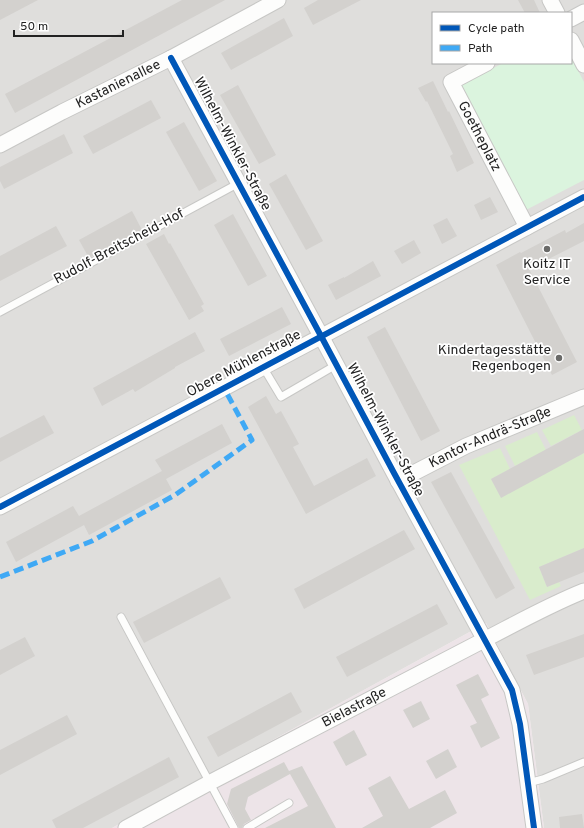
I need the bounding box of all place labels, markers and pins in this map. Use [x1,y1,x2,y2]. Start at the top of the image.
marker: Koitz IT Service [542,244,552,254]
place label: Koitz IT Service [523,256,571,289]
place label: Kindertagesstätte Regenbogen [438,342,551,375]
marker: Kindertagesstätte Regenbogen [554,353,564,363]

